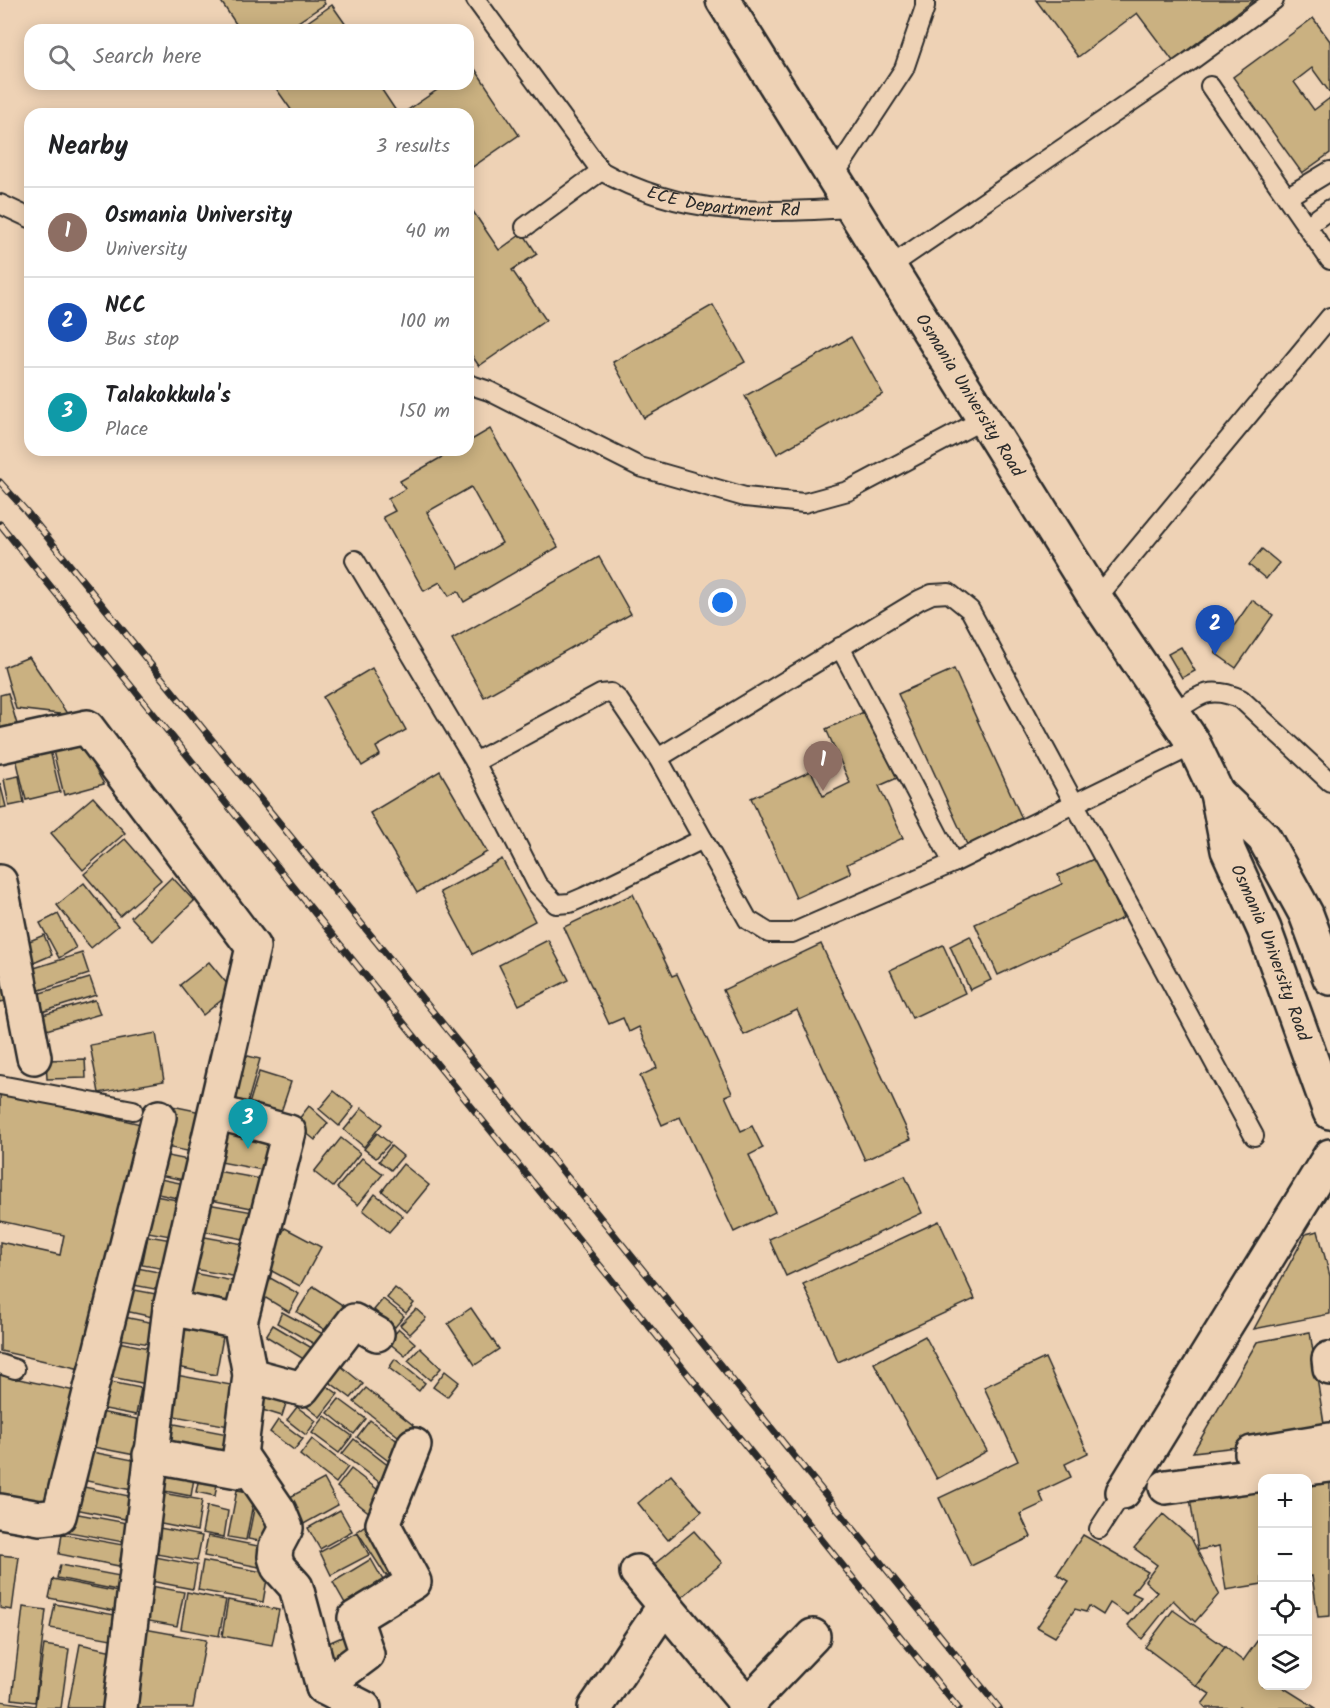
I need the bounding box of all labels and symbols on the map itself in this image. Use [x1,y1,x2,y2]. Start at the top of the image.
street label: ECE Department Rd [643,178,801,225]
street label: Osmania University Road [907,308,1032,484]
your location [708,588,737,617]
pin: 2 [1196,606,1234,655]
pin: 1 [804,742,842,791]
street label: Osmania University Road [1222,860,1318,1046]
pin: 3 [228,1100,268,1149]

